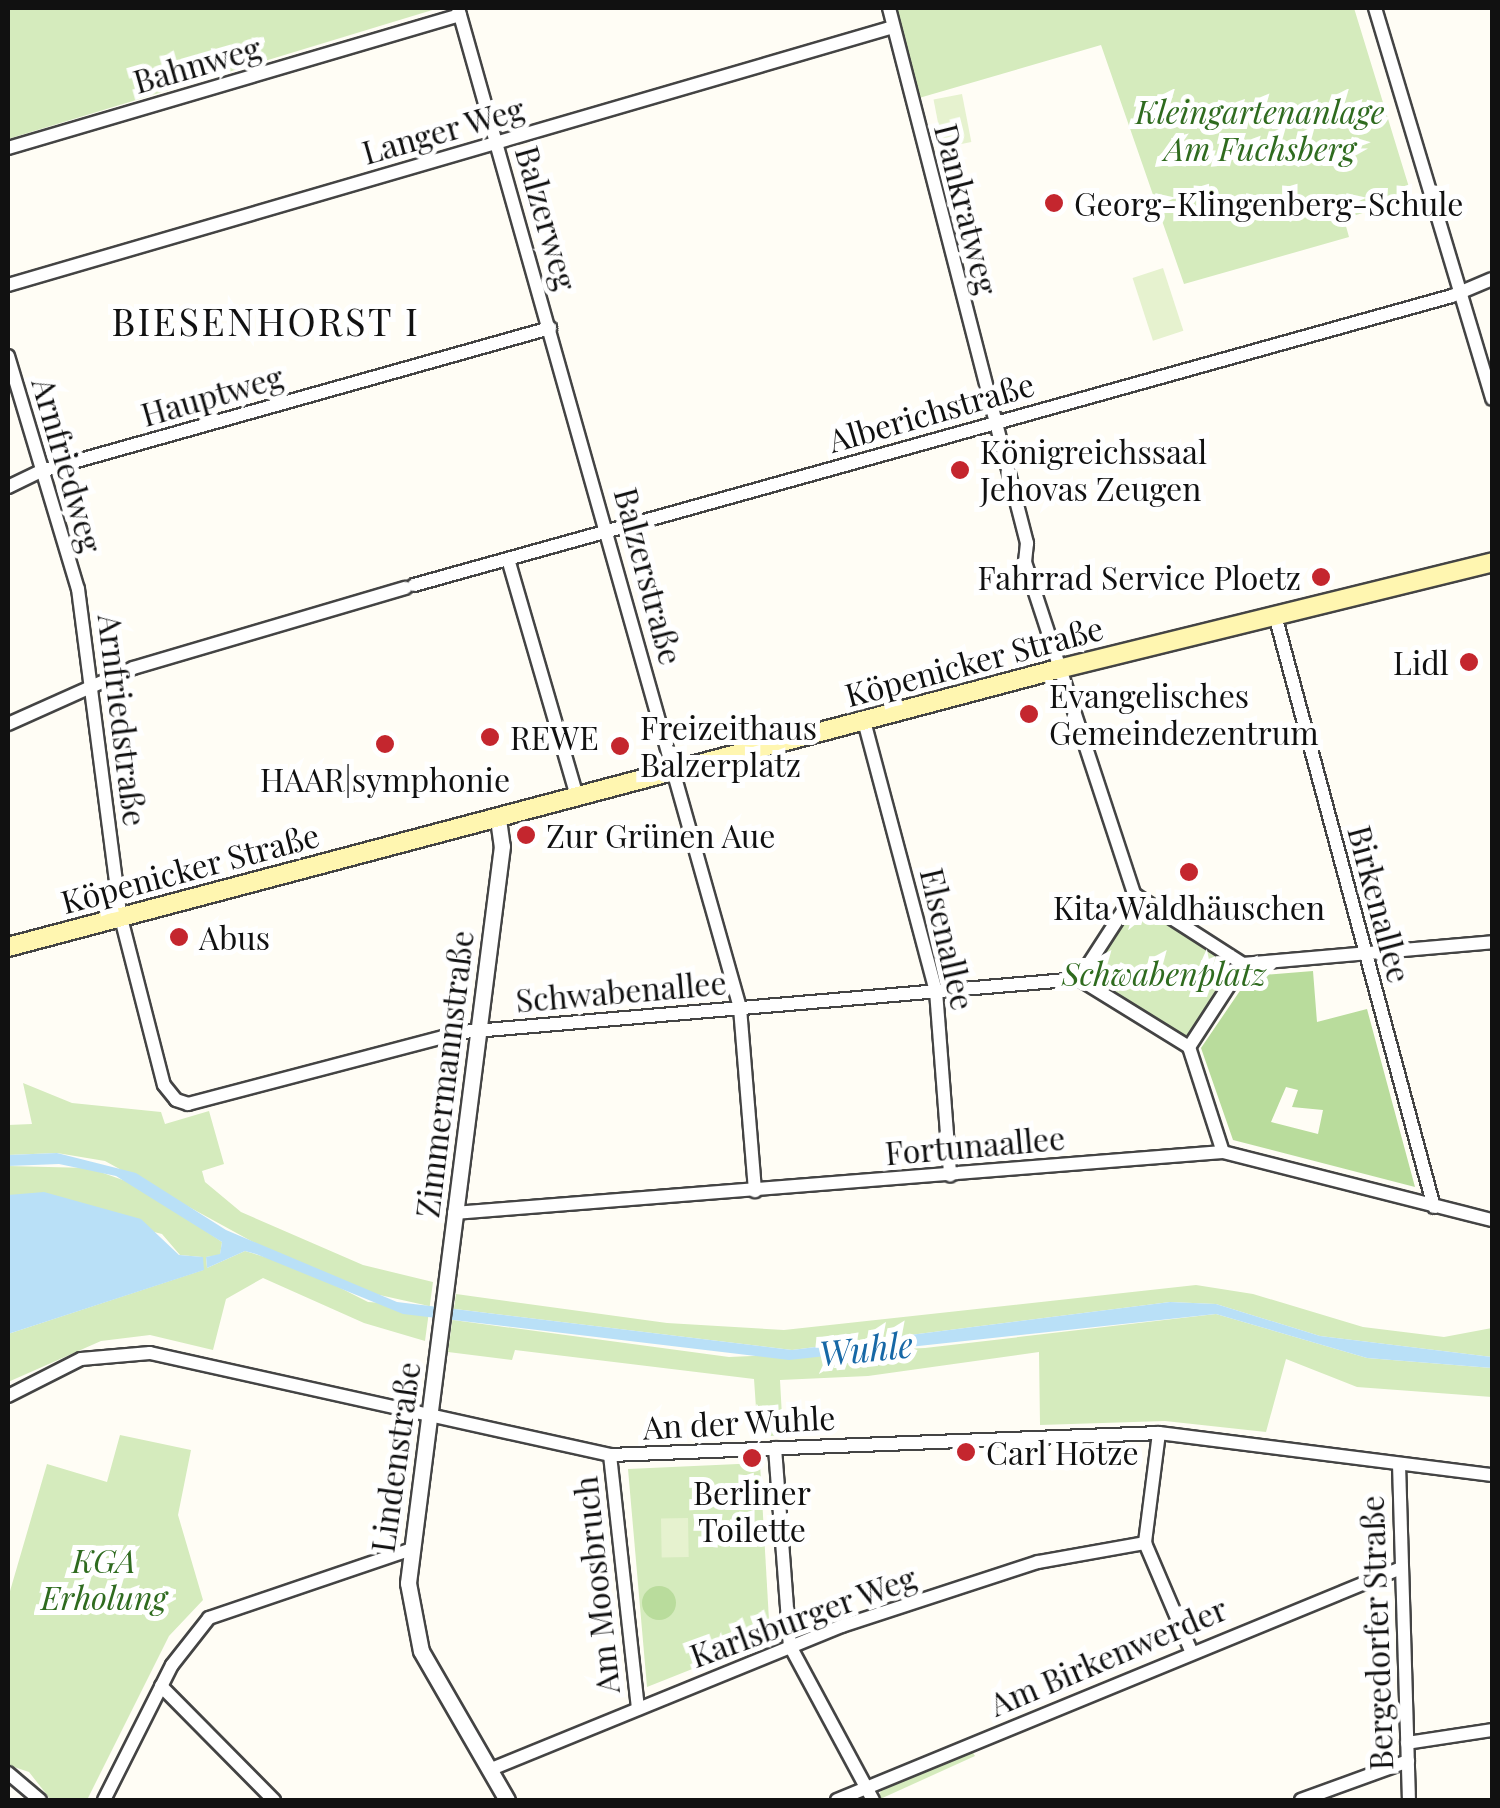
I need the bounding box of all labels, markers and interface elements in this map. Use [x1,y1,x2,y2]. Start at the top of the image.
street label: Bahnweg [129,27,265,101]
street label: Langer Weg [357,88,529,172]
park label: Kleingartenanlage Am Fuchsberg [1135,93,1385,168]
street label: Dankratweg [927,120,1007,298]
street label: Balzerweg [508,142,586,294]
place label: Georg-Klingenberg-Schule [1074,184,1463,222]
marker: Georg-Klingenberg-Schule [1043,192,1065,214]
district label: BIESENHORST I [111,298,421,344]
street label: Hauptweg [137,356,287,434]
street label: Alberichstraße [824,364,1038,460]
street label: Arnfriedweg [25,373,111,557]
place label: Königreichssaal Jehovas Zeugen [980,433,1207,508]
marker: Königreichssaal Jehovas Zeugen [949,459,971,481]
street label: Balzerstraße [607,483,691,669]
place label: Fahrrad Service Ploetz [978,558,1301,596]
marker: Fahrrad Service Ploetz [1310,566,1332,588]
street label: Köpenicker Straße [841,608,1107,714]
street label: Arnfriedstraße [91,612,155,828]
place label: Lidl [1393,643,1449,681]
marker: Lidl [1458,651,1480,673]
place label: Evangelisches Gemeindezentrum [1049,677,1319,752]
marker: Evangelisches Gemeindezentrum [1018,703,1040,725]
place label: Freizeithaus Balzerplatz [640,709,817,784]
place label: REWE [510,718,599,756]
marker: REWE [479,726,501,748]
marker: HAAR|symphonie [374,733,396,755]
marker: Freizeithaus Balzerplatz [609,735,631,757]
place label: HAAR|symphonie [260,760,510,798]
street label: Köpenicker Straße [57,815,323,921]
place label: Zur Grünen Aue [546,816,777,854]
street label: Birkenallee [1341,821,1419,987]
marker: Zur Grünen Aue [515,824,537,846]
marker: Kita Waldhäuschen [1178,861,1200,883]
street label: Elsenallee [913,864,983,1014]
place label: Kita Waldhäuschen [1052,888,1326,926]
place label: Abus [199,918,270,956]
marker: Abus [168,926,190,948]
street label: Zimmermannstraße [407,928,481,1220]
park label: Schwabenplatz [1062,954,1266,992]
street label: Schwabenallee [514,963,728,1019]
street label: Fortunaallee [883,1118,1067,1172]
water label: Wuhle [817,1322,915,1374]
street label: Lindenstraße [363,1359,427,1555]
street label: An der Wuhle [641,1398,837,1446]
place label: Carl Hotze [986,1433,1139,1471]
marker: Carl Hotze [955,1441,977,1463]
marker: Berliner Toilette [741,1447,763,1469]
street label: Am Moosbruch [565,1474,627,1696]
place label: Berliner Toilette [693,1474,811,1549]
street label: Bergedorfer Straße [1352,1495,1400,1771]
park label: KGA Erholung [41,1542,167,1617]
street label: Karlsburger Weg [684,1557,922,1675]
street label: Am Birkenwerder [984,1589,1232,1723]

